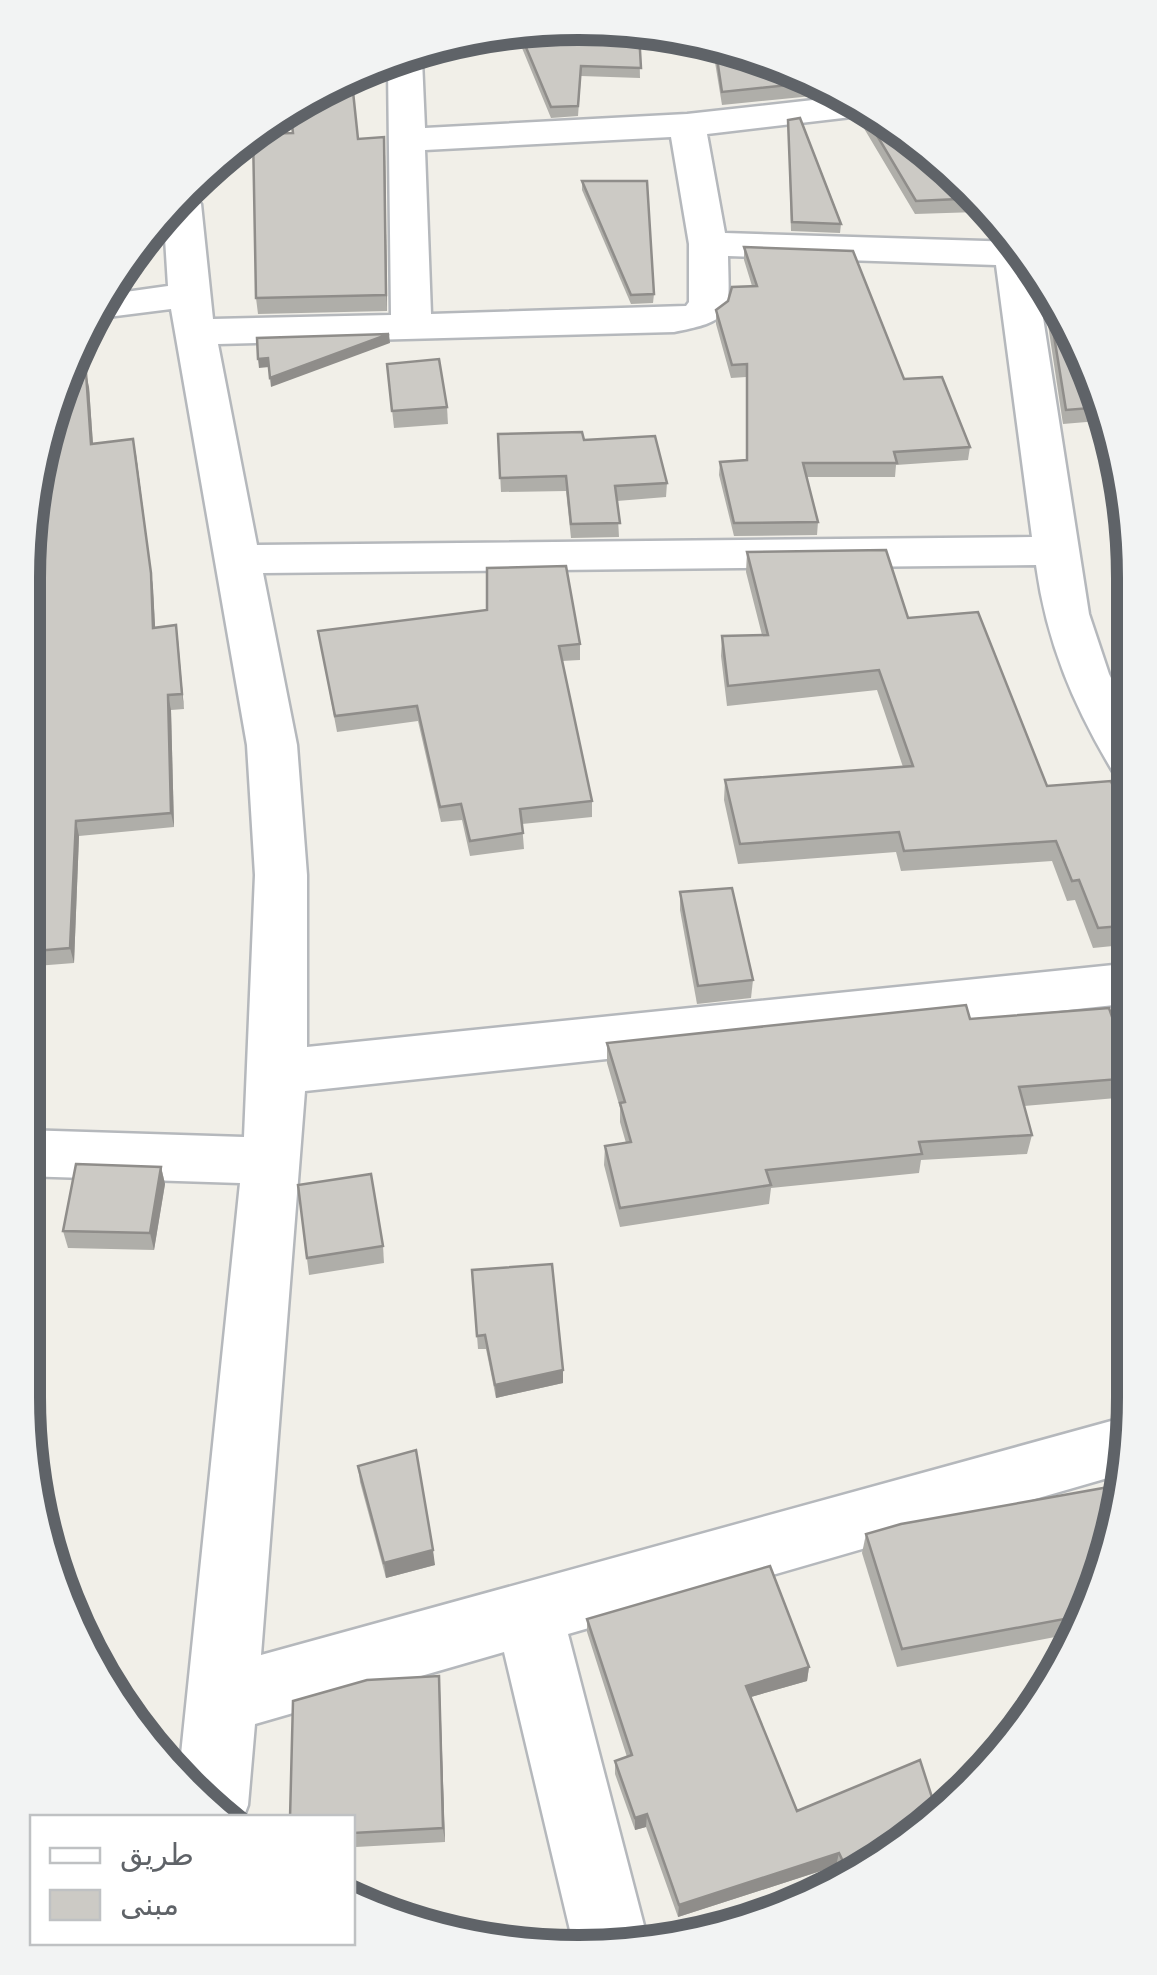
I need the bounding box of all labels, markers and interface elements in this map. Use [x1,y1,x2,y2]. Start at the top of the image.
legend [30,1815,355,1945]
text: طريق [120,1837,194,1872]
text: مبنى [120,1887,179,1922]

